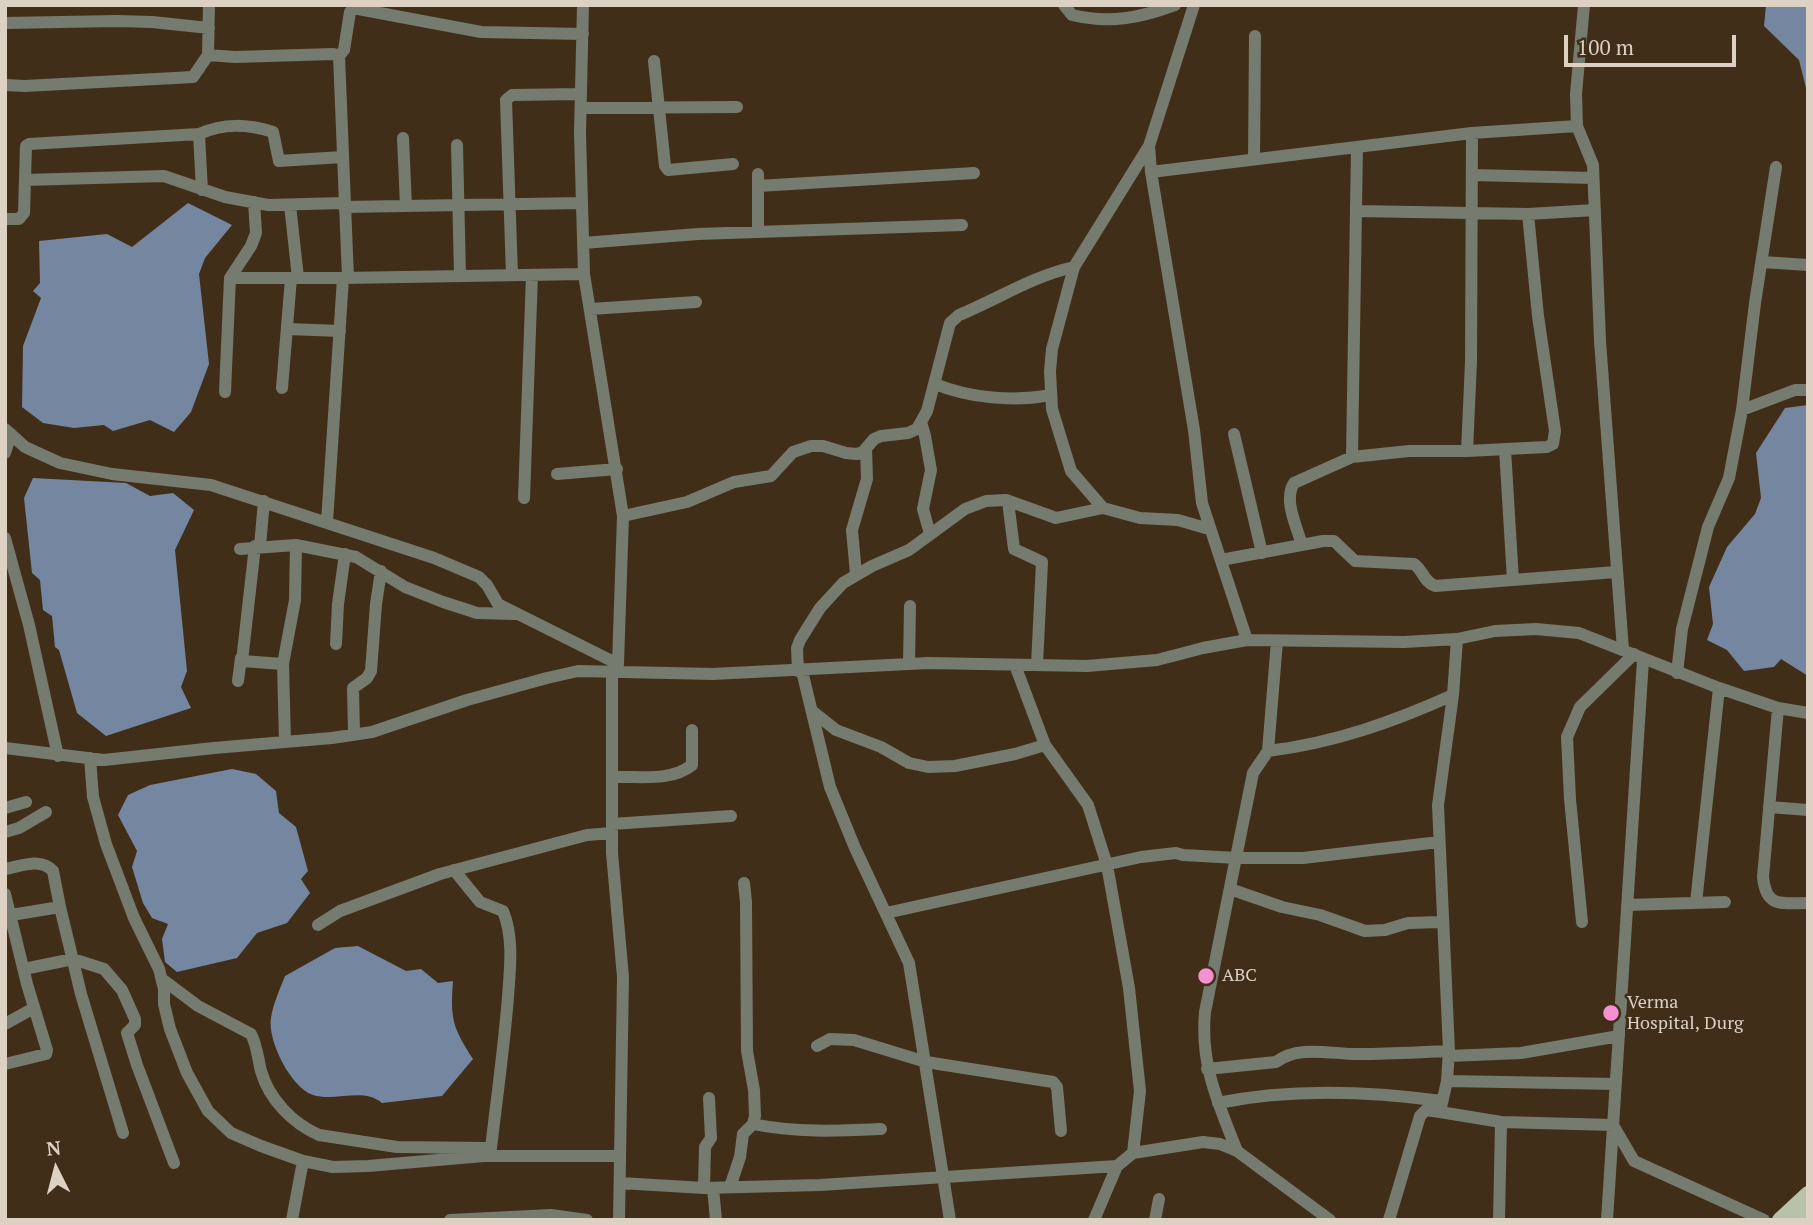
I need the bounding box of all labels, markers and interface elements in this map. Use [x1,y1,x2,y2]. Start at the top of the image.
scale bar [1568,21,1740,65]
text: 100 m [1577,33,1634,61]
place label: ABC [1222,965,1257,987]
marker: ABC [1196,966,1216,986]
place label: Verma Hospital, Durg [1627,992,1744,1034]
marker: Verma Hospital, Durg [1601,1003,1621,1023]
north arrow [21,1134,91,1204]
text: N [45,1134,62,1161]

